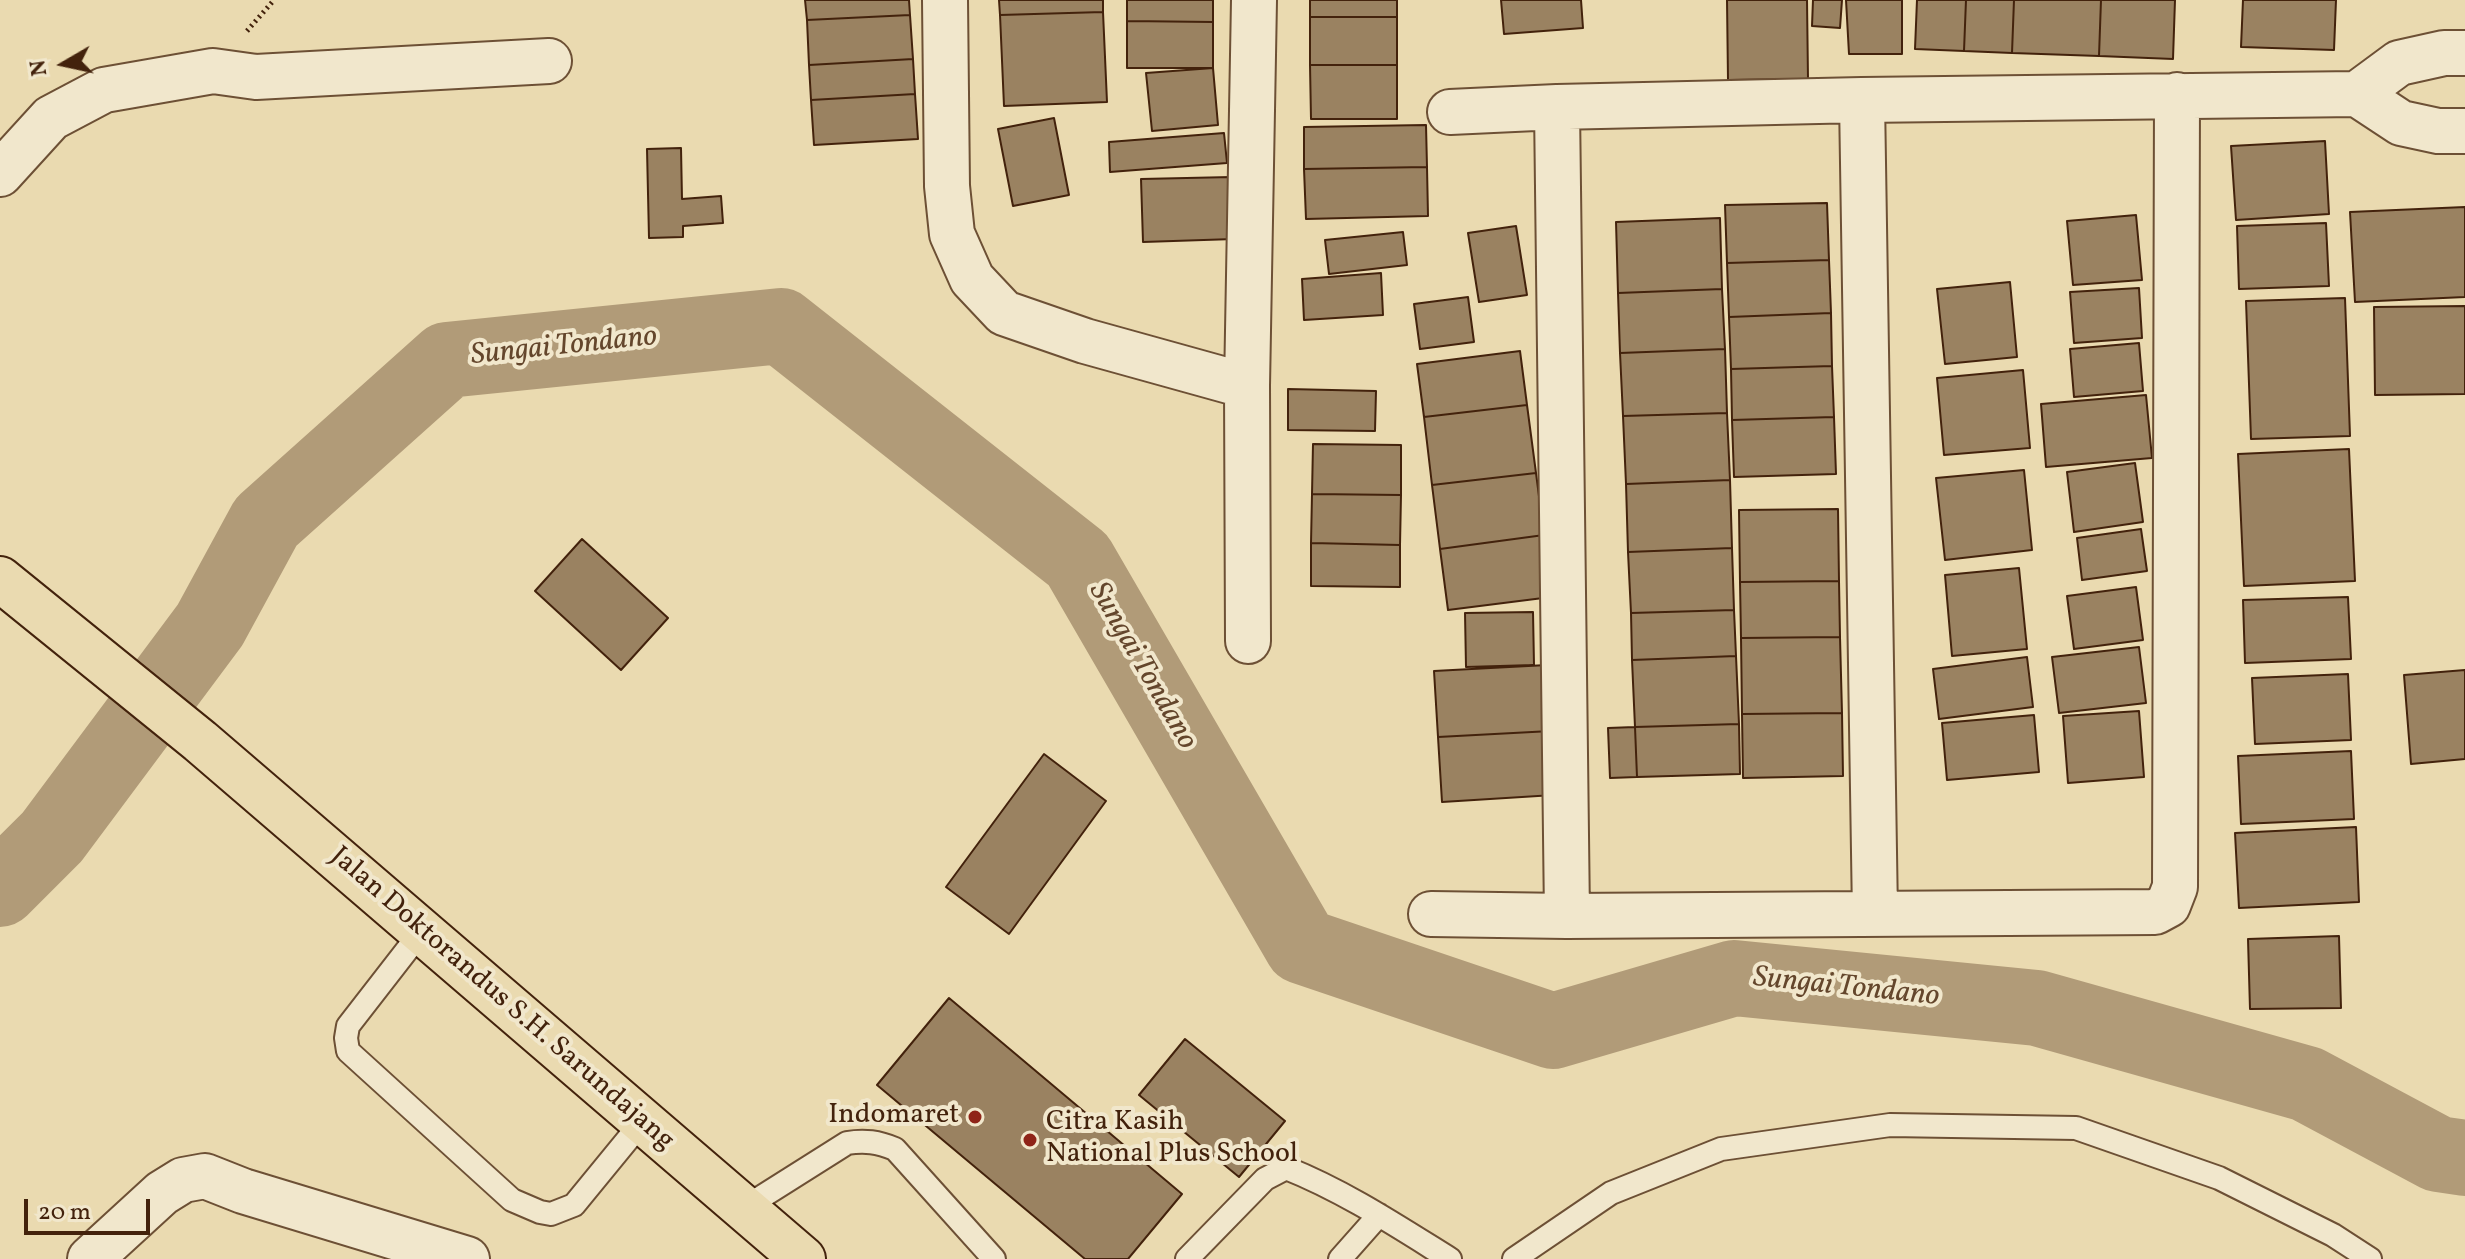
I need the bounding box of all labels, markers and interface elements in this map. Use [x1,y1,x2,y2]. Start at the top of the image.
north arrow [24,24,104,104]
text: N [23,58,56,78]
water label: Sungai Tondano [469,320,659,376]
water label: Sungai Tondano [1079,577,1203,757]
street label: Jalan Doktorandus S.H. Sarundajang [322,841,680,1159]
water label: Sungai Tondano [1751,961,1941,1017]
place label: Indomaret [828,1100,959,1134]
place label: Citra Kasih National Plus School [1046,1107,1298,1173]
marker: Indomaret [966,1108,984,1126]
marker: Citra Kasih National Plus School [1021,1131,1039,1149]
scale bar [28,1183,154,1233]
text: 20 m [38,1196,91,1230]

